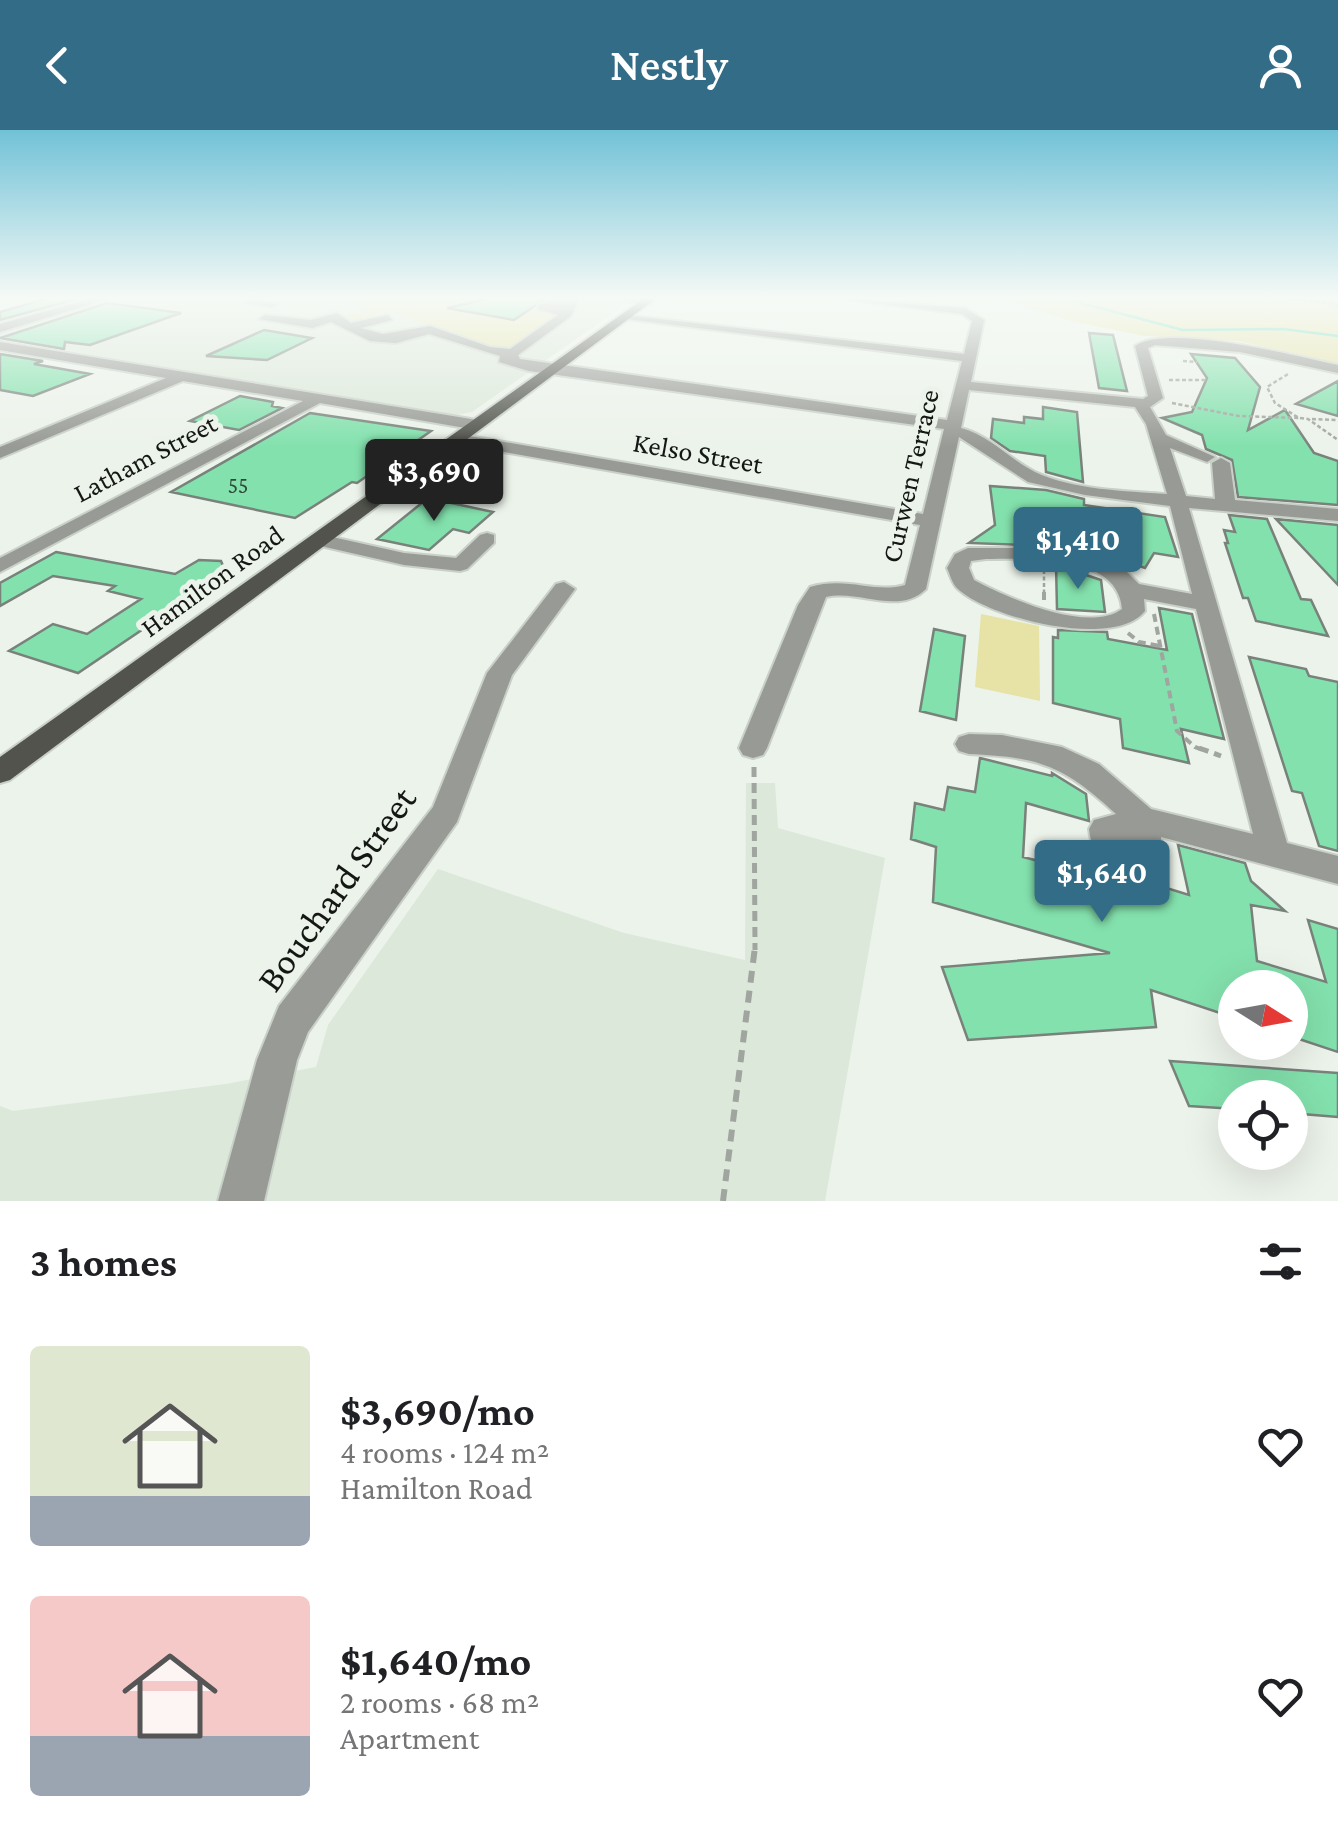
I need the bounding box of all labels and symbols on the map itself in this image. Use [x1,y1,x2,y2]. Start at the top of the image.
street label: Curwen Terrace [875,386,945,566]
street label: Latham Street [68,407,222,509]
street label: Kelso Street [631,426,766,480]
pin: $3,690 [353,439,515,524]
house number: 55 [228,473,248,498]
pin: $1,410 [997,507,1159,592]
street label: Hamilton Road [135,519,290,643]
street label: Bouchard Street [248,778,424,999]
pin: $1,640 [1021,840,1183,925]
north arrow [1218,970,1308,1060]

